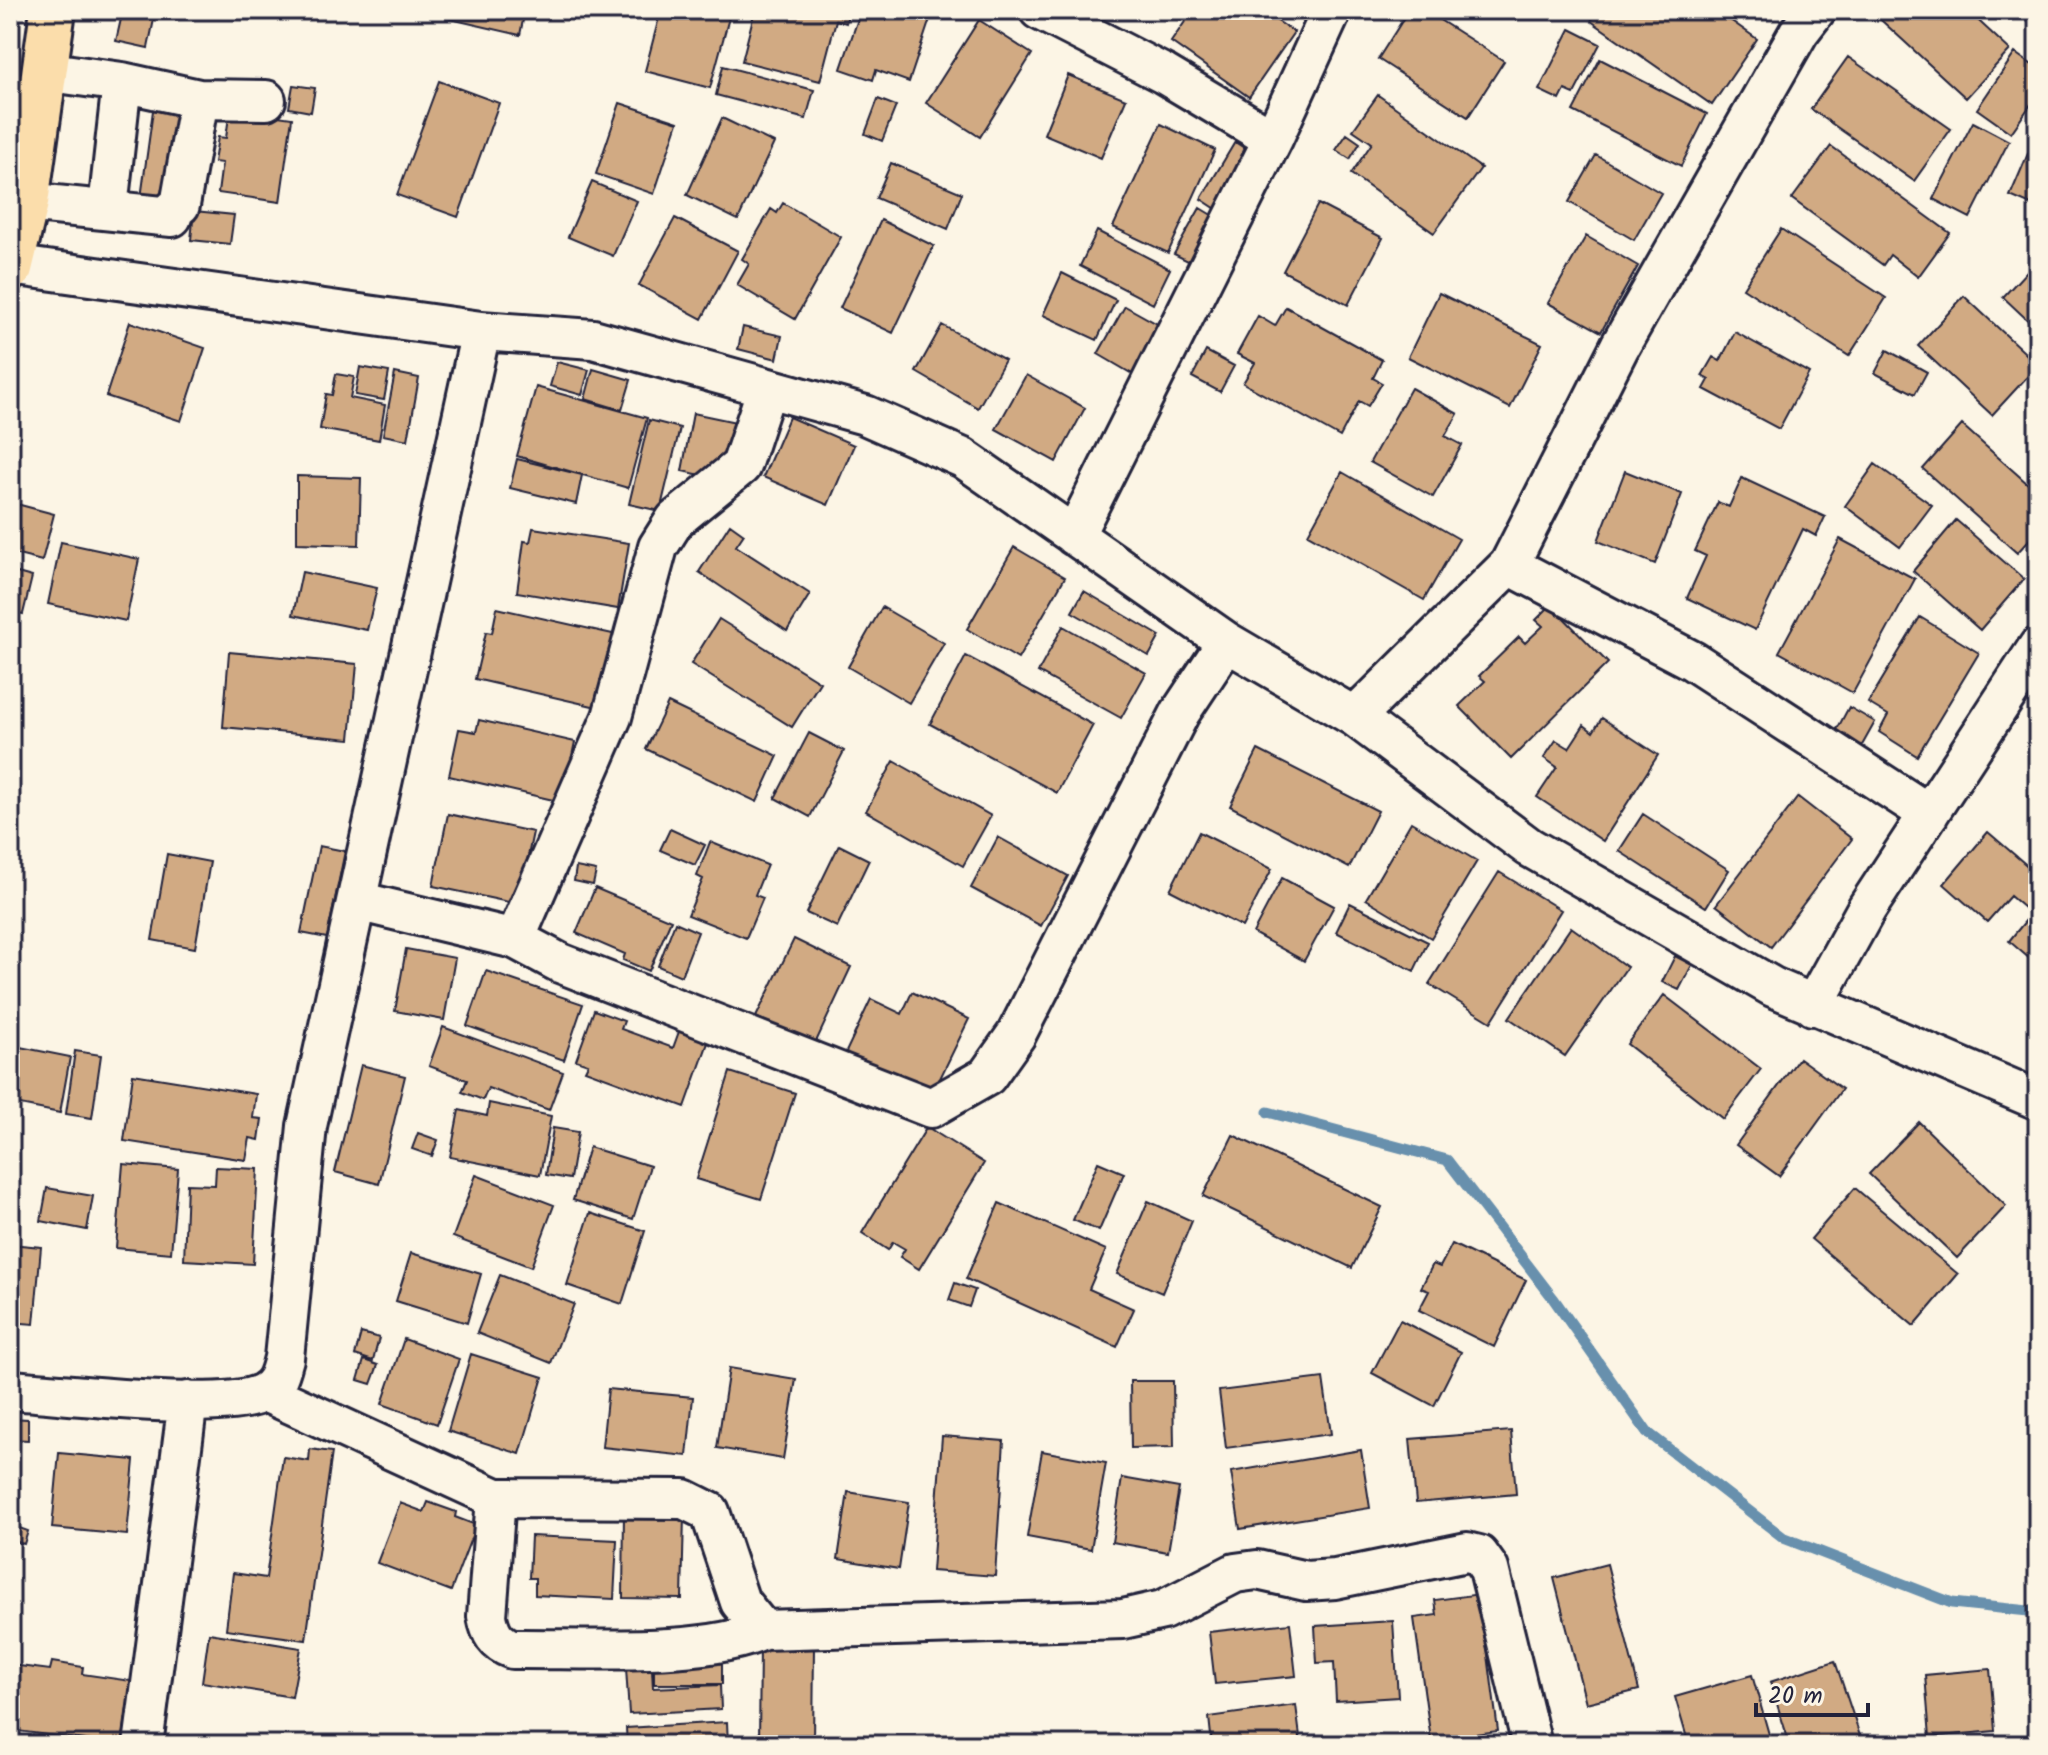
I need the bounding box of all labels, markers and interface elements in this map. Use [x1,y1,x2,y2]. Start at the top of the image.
scale bar [1756,1667,1868,1717]
text: 20 m [1768,1677,1823,1716]

